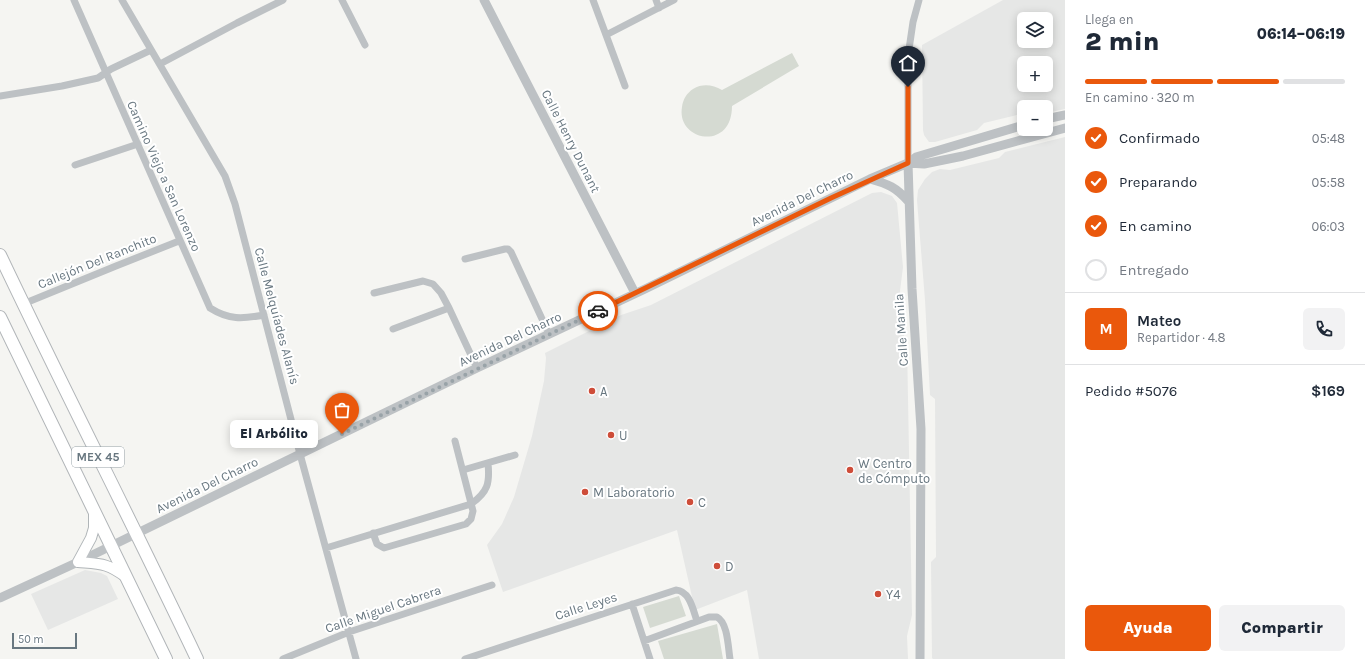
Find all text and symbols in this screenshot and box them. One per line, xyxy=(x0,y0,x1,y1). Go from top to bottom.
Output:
map controls xyxy=(1017,12,1053,136)
button: layers xyxy=(1017,12,1053,48)
text: Llega en xyxy=(1085,12,1134,27)
text: 06:14–06:19 xyxy=(1257,25,1345,43)
text: 2 min xyxy=(1085,26,1160,57)
pin xyxy=(891,46,925,87)
icon: home xyxy=(897,52,919,74)
button: + xyxy=(1017,56,1053,92)
street label: Calle Henry Dunant xyxy=(539,87,603,195)
text: En camino · 320 m xyxy=(1085,90,1195,105)
street label: Camino Viejo a San Lorenzo xyxy=(124,98,204,254)
button: − xyxy=(1017,100,1053,136)
icon: check xyxy=(1085,127,1107,149)
text: Confirmado xyxy=(1119,129,1200,147)
text: 05:48 xyxy=(1312,131,1345,146)
street label: Avenida Del Charro xyxy=(749,167,855,229)
icon: check xyxy=(1085,171,1107,193)
text: Preparando xyxy=(1119,173,1197,191)
text: 05:58 xyxy=(1312,175,1345,190)
icon: check xyxy=(1085,215,1107,237)
text: En camino xyxy=(1119,217,1192,235)
text: 06:03 xyxy=(1311,219,1345,234)
street label: Callejón Del Ranchito xyxy=(36,230,158,292)
street label: Calle Melquíades Alanís xyxy=(251,246,303,387)
text: Entregado xyxy=(1119,261,1189,279)
courier xyxy=(578,291,618,331)
street label: Calle Manila xyxy=(891,293,911,367)
icon: car xyxy=(587,300,609,322)
button: phone xyxy=(1303,308,1345,350)
street label: Avenida Del Charro xyxy=(456,309,564,369)
text: Mateo xyxy=(1137,312,1181,330)
text: M xyxy=(1099,320,1113,338)
text: Repartidor · 4.8 xyxy=(1137,330,1225,345)
text: Pedido #5076 xyxy=(1085,382,1177,400)
text: $169 xyxy=(1311,382,1345,400)
place label: A xyxy=(600,384,608,399)
marker: A xyxy=(587,386,597,396)
pin xyxy=(325,393,359,434)
icon: bag xyxy=(331,399,353,421)
callout: El Arbólito xyxy=(230,420,318,448)
text: El Arbólito xyxy=(240,426,308,441)
place label: U xyxy=(619,428,628,443)
marker: U xyxy=(606,430,616,440)
road number: MEX 45 xyxy=(72,447,124,467)
street label: Avenida Del Charro xyxy=(154,454,260,516)
place label: W Centro de Cómputo xyxy=(858,456,930,486)
marker: W Centro de Cómputo xyxy=(845,465,855,475)
place label: M Laboratorio xyxy=(593,485,675,500)
marker: M Laboratorio xyxy=(580,487,590,497)
place label: C xyxy=(698,495,706,510)
marker: C xyxy=(685,497,695,507)
place label: D xyxy=(725,559,734,574)
marker: D xyxy=(712,561,722,571)
street label: Calle Miguel Cabrera xyxy=(323,582,443,636)
place label: Y4 xyxy=(886,587,900,602)
street label: Calle Leyes xyxy=(553,589,619,623)
marker: Y4 xyxy=(873,589,883,599)
button: Ayuda xyxy=(1085,605,1211,651)
button: Compartir xyxy=(1219,605,1345,651)
scale bar xyxy=(12,631,77,650)
text: 50 m xyxy=(18,633,44,646)

